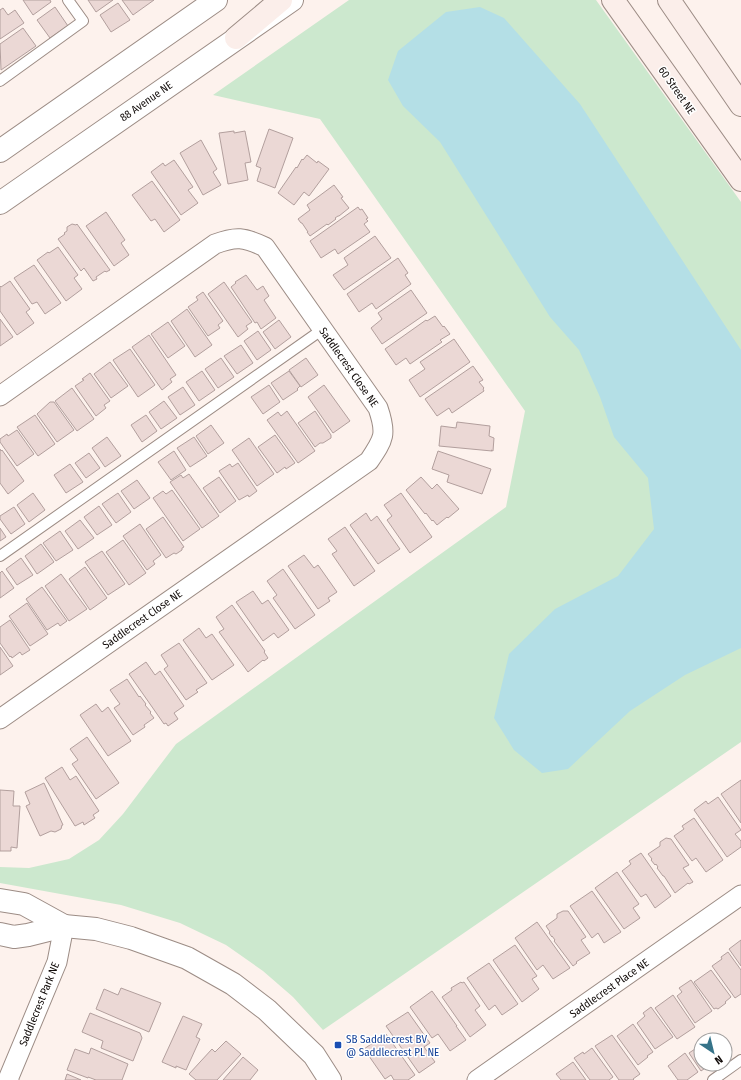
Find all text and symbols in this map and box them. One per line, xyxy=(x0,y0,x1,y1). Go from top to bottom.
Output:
street label: 60 Street NE xyxy=(655,64,698,117)
street label: 88 Avenue NE xyxy=(118,79,175,124)
street label: Saddlecrest Close NE xyxy=(316,325,381,410)
street label: Saddlecrest Close NE xyxy=(100,587,185,652)
street label: Saddlecrest Place NE xyxy=(567,956,651,1021)
street label: Saddlecrest Park NE xyxy=(17,960,62,1048)
north arrow xyxy=(693,1032,733,1072)
place label: SB Saddlecrest BV @ Saddlecrest PL NE xyxy=(346,1033,439,1059)
marker: SB Saddlecrest BV @ Saddlecrest PL NE xyxy=(333,1040,343,1050)
text: N xyxy=(712,1053,725,1067)

